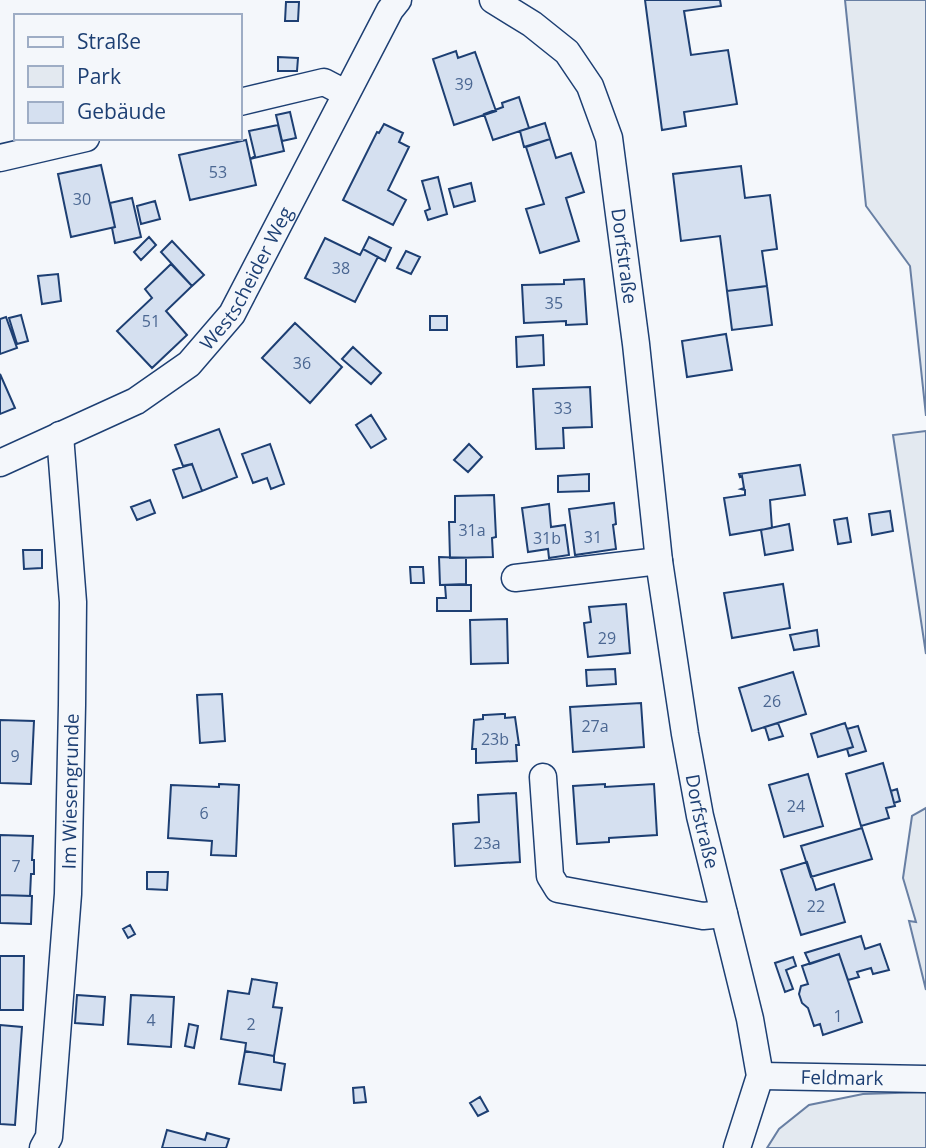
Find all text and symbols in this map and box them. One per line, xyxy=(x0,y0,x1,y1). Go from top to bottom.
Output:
legend xyxy=(14,14,242,140)
text: Straße xyxy=(77,27,141,55)
text: Park xyxy=(77,62,121,90)
house number: 39 xyxy=(455,73,473,95)
text: Gebäude xyxy=(77,97,166,125)
house number: 53 xyxy=(209,161,227,183)
house number: 30 xyxy=(73,188,91,210)
street label: Westscheider Weg xyxy=(194,202,299,355)
street label: Dorfstraße xyxy=(605,207,644,305)
house number: 38 xyxy=(332,257,350,279)
house number: 35 xyxy=(545,292,563,314)
house number: 51 xyxy=(142,310,160,332)
house number: 36 xyxy=(293,352,311,374)
house number: 33 xyxy=(554,397,572,419)
house number: 31a xyxy=(458,519,486,541)
house number: 31 xyxy=(584,526,602,548)
house number: 31b xyxy=(533,527,561,549)
house number: 29 xyxy=(598,627,616,649)
house number: 26 xyxy=(763,690,781,712)
street label: Im Wiesengrunde xyxy=(56,713,85,870)
house number: 27a xyxy=(581,715,609,737)
house number: 23b xyxy=(481,728,509,750)
house number: 9 xyxy=(10,745,20,767)
street label: Dorfstraße xyxy=(680,772,725,871)
house number: 24 xyxy=(787,795,805,817)
house number: 6 xyxy=(199,802,209,824)
house number: 23a xyxy=(473,832,501,854)
house number: 7 xyxy=(11,855,21,877)
house number: 22 xyxy=(807,895,825,917)
house number: 1 xyxy=(833,1005,843,1027)
house number: 4 xyxy=(146,1009,156,1031)
house number: 2 xyxy=(246,1013,256,1035)
street label: Feldmark xyxy=(800,1064,884,1091)

